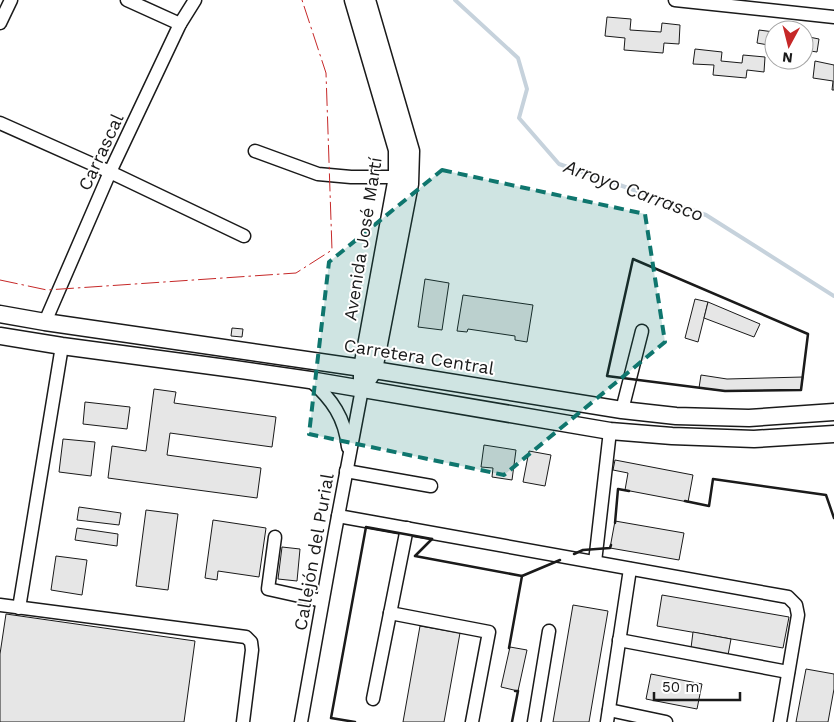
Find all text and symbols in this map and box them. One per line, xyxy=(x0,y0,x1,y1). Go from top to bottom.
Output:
north arrow xyxy=(764,20,814,70)
text: N xyxy=(781,49,794,66)
street label: Carrascal xyxy=(74,110,128,194)
water label: Arroyo Carrasco xyxy=(560,154,707,226)
street label: Avenida José Martí xyxy=(339,156,386,322)
street label: Carretera Central xyxy=(342,334,496,379)
street label: Callejón del Purial xyxy=(289,471,338,632)
scale bar xyxy=(654,670,740,702)
text: 50 m xyxy=(662,678,699,696)

